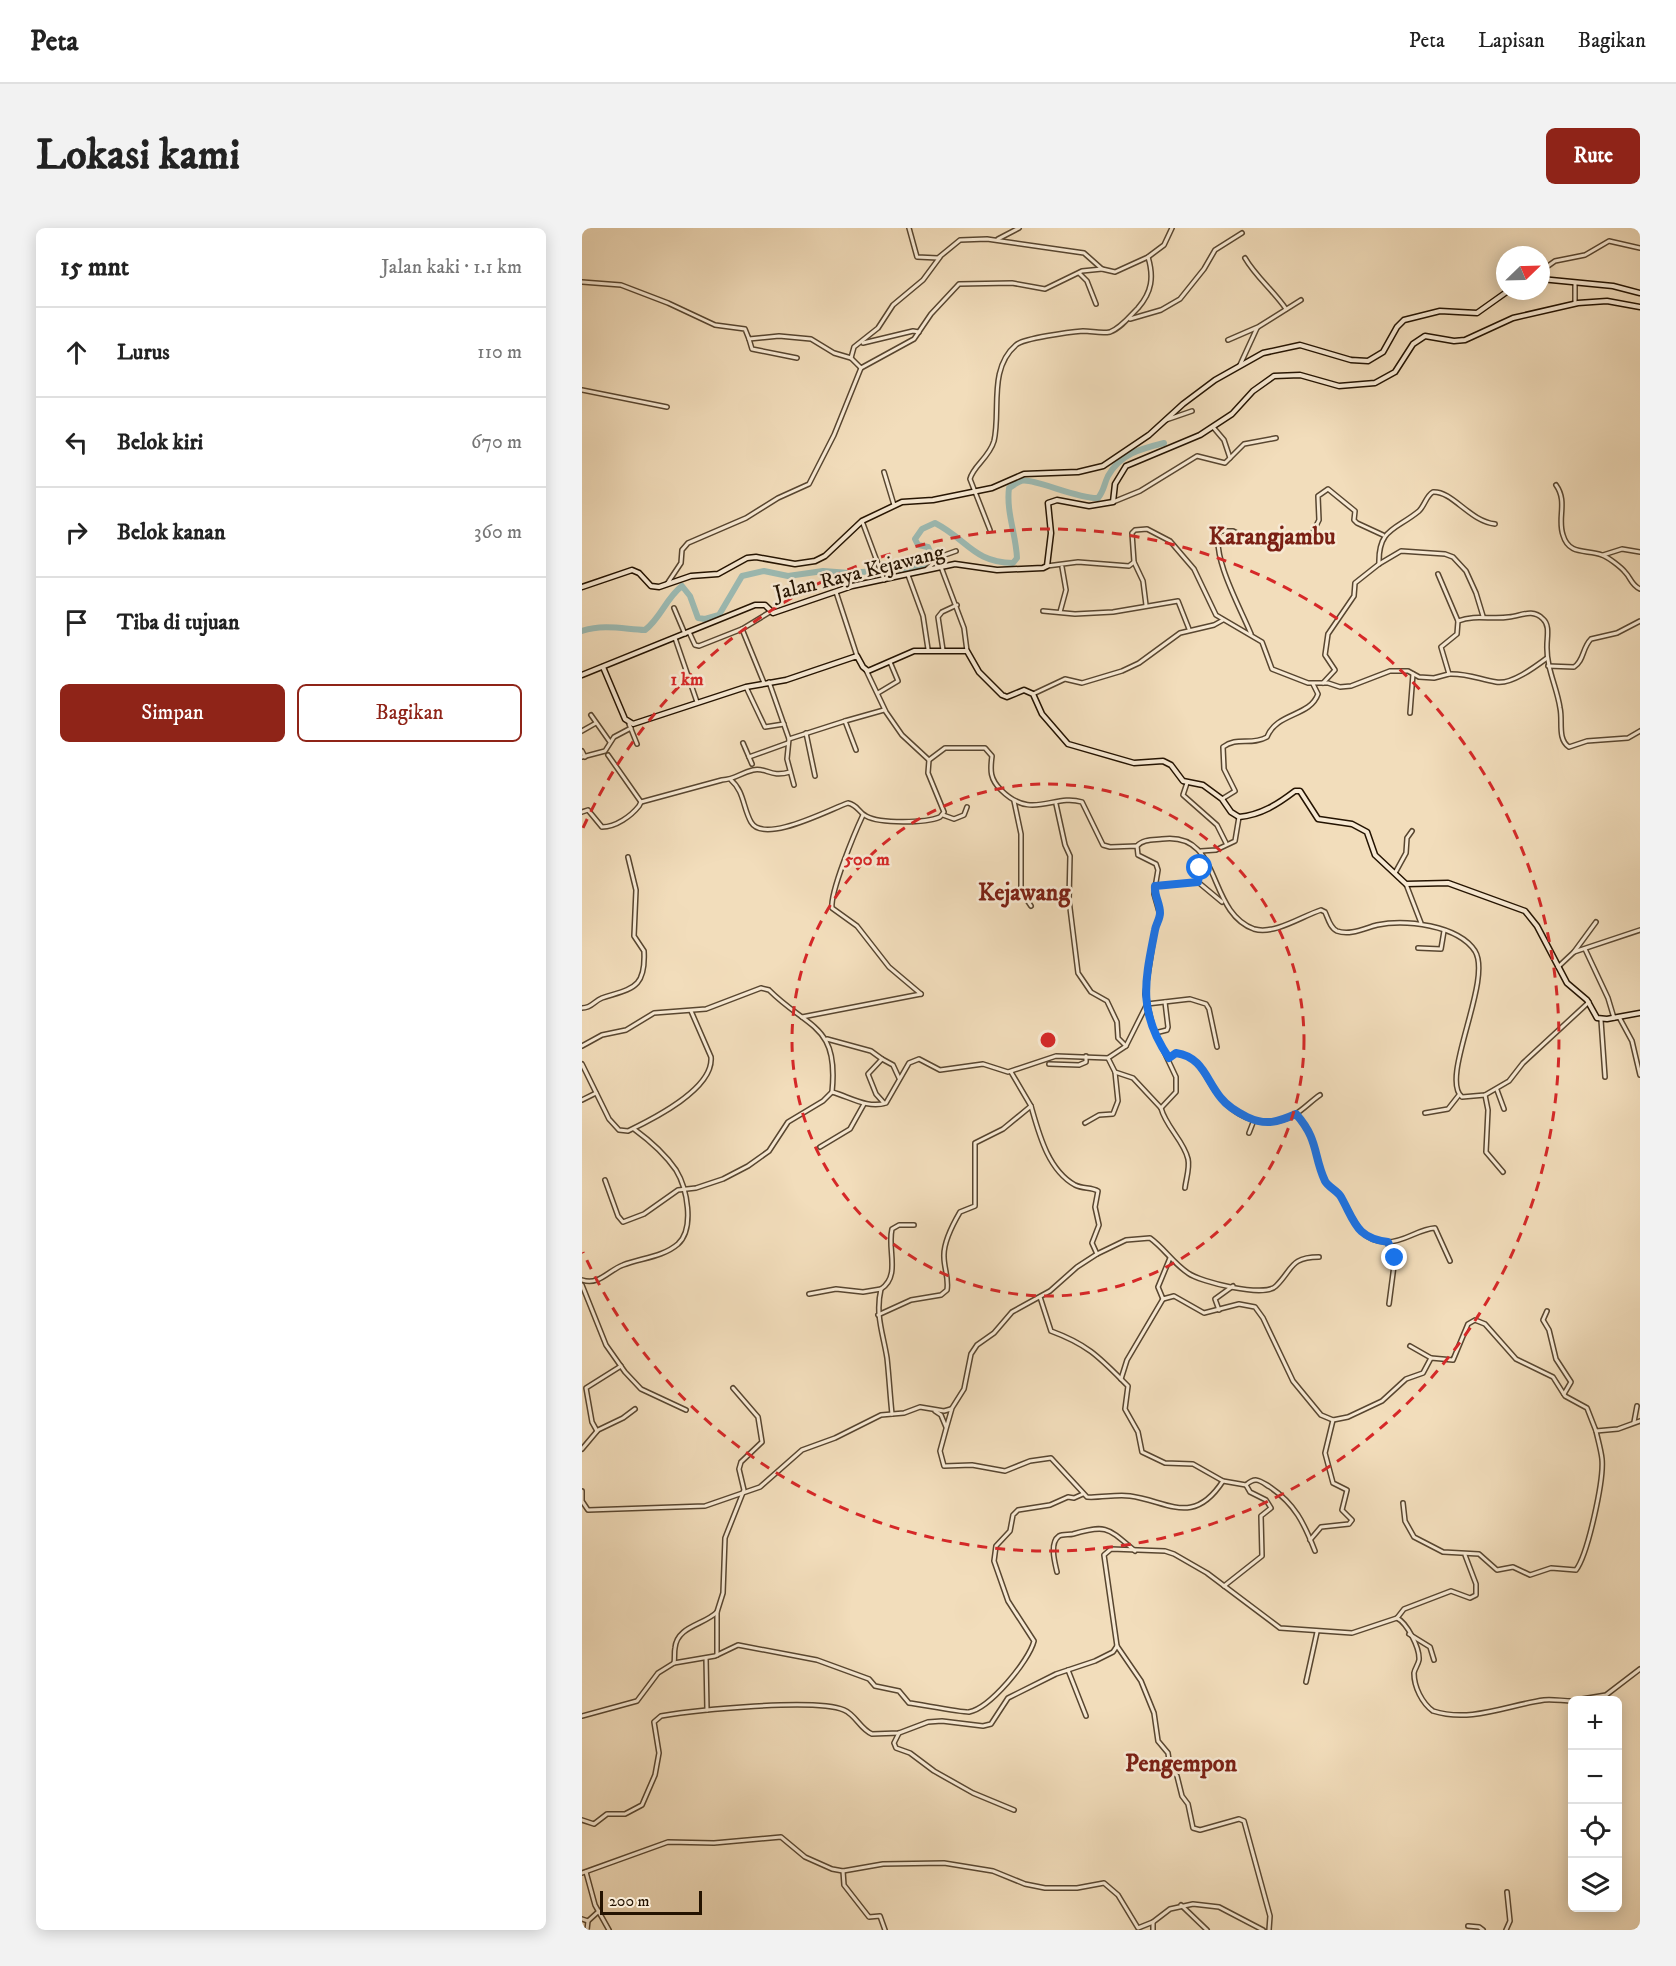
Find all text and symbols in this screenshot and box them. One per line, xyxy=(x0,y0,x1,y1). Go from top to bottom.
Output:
text: Peta xyxy=(30,24,78,59)
text: Peta xyxy=(1409,28,1445,54)
text: Lapisan xyxy=(1478,28,1545,54)
text: Bagikan xyxy=(1578,28,1646,54)
button: Rute xyxy=(1546,128,1640,184)
text: Lokasi kami xyxy=(36,130,240,182)
north arrow xyxy=(1496,246,1550,300)
text: 15 mnt xyxy=(60,251,129,284)
text: Jalan kaki · 1.1 km xyxy=(381,255,522,280)
icon: ahead xyxy=(60,336,93,369)
text: Lurus xyxy=(117,339,170,366)
text: 110 m xyxy=(477,340,522,365)
icon: left xyxy=(60,426,93,459)
text: Belok kiri xyxy=(117,429,203,456)
text: 670 m xyxy=(471,430,522,455)
icon: right xyxy=(60,516,93,549)
text: Belok kanan xyxy=(117,519,225,546)
text: 360 m xyxy=(474,520,522,545)
district label: Karangjambu xyxy=(1208,522,1336,552)
street label: Jalan Raya Kejawang xyxy=(769,539,947,607)
icon: arrive xyxy=(60,606,93,639)
text: Tiba di tujuan xyxy=(117,609,239,636)
text: 1 km xyxy=(671,669,704,691)
button: Simpan xyxy=(60,684,285,742)
button: Bagikan xyxy=(297,684,522,742)
text: 500 m xyxy=(843,849,890,871)
route start xyxy=(1186,854,1212,880)
district label: Kejawang xyxy=(978,878,1071,908)
centre of rings xyxy=(1038,1030,1058,1050)
route end xyxy=(1381,1244,1407,1270)
map controls xyxy=(1568,1696,1622,1912)
button: + xyxy=(1568,1696,1622,1750)
district label: Pengempon xyxy=(1125,1749,1237,1779)
button: − xyxy=(1568,1750,1622,1804)
button: locate xyxy=(1568,1804,1622,1858)
button: layers xyxy=(1568,1858,1622,1912)
scale bar xyxy=(600,1888,702,1916)
text: 200 m xyxy=(609,1891,650,1911)

